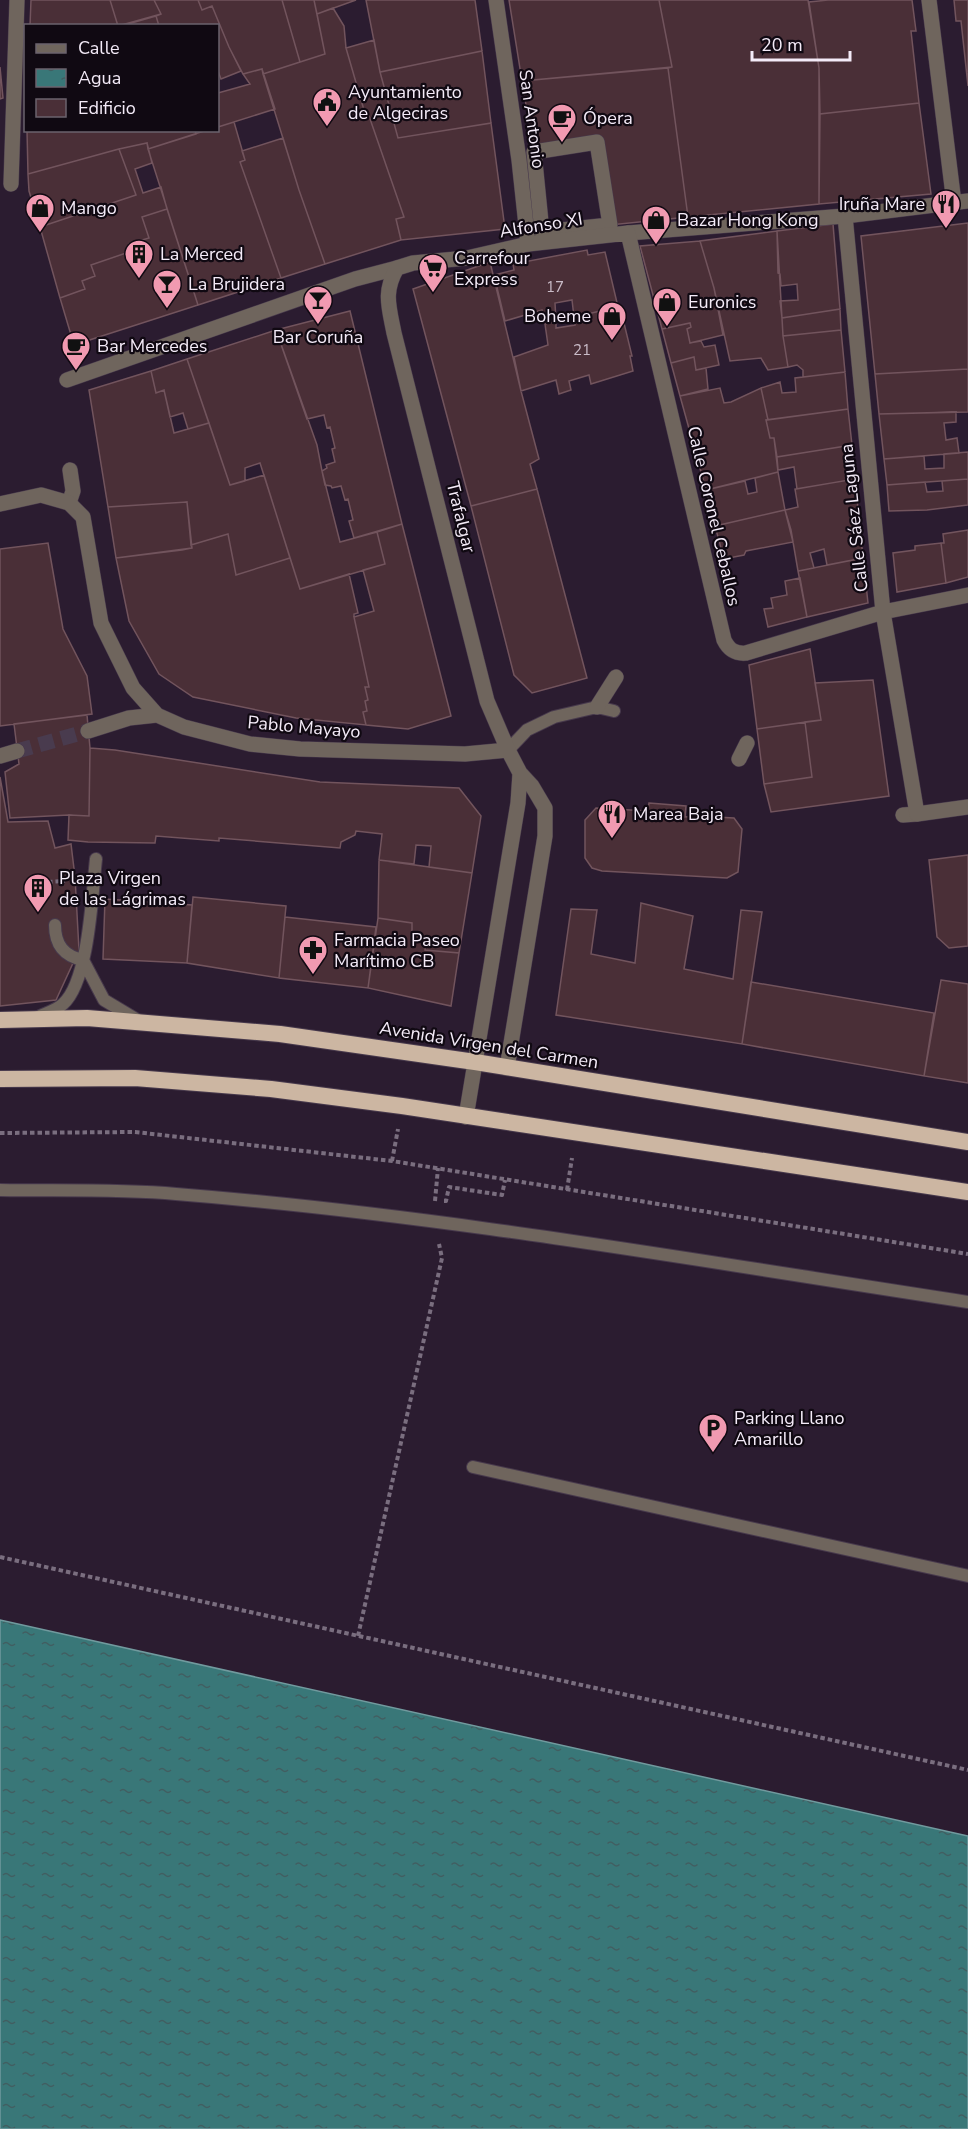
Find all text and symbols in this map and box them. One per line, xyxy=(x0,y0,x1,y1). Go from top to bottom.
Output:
legend xyxy=(24,24,219,132)
scale bar xyxy=(752,24,850,62)
text: 20 m xyxy=(761,33,803,57)
text: Calle xyxy=(78,36,120,60)
text: Agua xyxy=(78,66,121,90)
street label: San Antonio xyxy=(513,68,551,170)
place label: Ayuntamiento de Algeciras xyxy=(348,80,462,125)
public building icon: Ayuntamiento de Algeciras xyxy=(311,86,343,128)
text: Edificio xyxy=(78,96,136,120)
cafe icon: Ópera xyxy=(546,102,578,144)
place label: Ópera xyxy=(583,106,633,130)
restaurant icon: Iruña Mare xyxy=(930,188,962,230)
shop icon: Mango xyxy=(24,192,56,234)
place label: Iruña Mare xyxy=(839,192,925,216)
place label: Mango xyxy=(61,196,117,220)
shop icon: Bazar Hong Kong xyxy=(640,204,672,246)
street label: Alfonso XI xyxy=(498,207,584,243)
place label: Bazar Hong Kong xyxy=(677,208,819,232)
building icon: La Merced xyxy=(123,238,155,280)
place label: La Merced xyxy=(160,242,243,266)
place label: Carrefour Express xyxy=(454,246,531,291)
supermarket icon: Carrefour Express xyxy=(417,252,449,294)
bar icon: La Brujidera xyxy=(151,268,183,310)
place label: La Brujidera xyxy=(188,272,285,296)
house number: 17 xyxy=(546,277,564,297)
bar icon: Bar Coruña xyxy=(302,284,334,326)
shop icon: Euronics xyxy=(651,286,683,328)
place label: Euronics xyxy=(688,290,756,314)
shop icon: Boheme xyxy=(596,300,628,342)
place label: Boheme xyxy=(524,304,591,328)
place label: Bar Coruña xyxy=(273,325,363,349)
cafe icon: Bar Mercedes xyxy=(60,330,92,372)
place label: Bar Mercedes xyxy=(97,334,208,358)
house number: 21 xyxy=(573,340,591,360)
street label: Calle Coronel Ceballos xyxy=(682,424,746,608)
street label: Calle Sáez Laguna xyxy=(834,443,874,593)
street label: Trafalgar xyxy=(441,479,482,556)
street label: Pablo Mayayo xyxy=(246,710,362,744)
restaurant icon: Marea Baja xyxy=(596,798,628,840)
place label: Marea Baja xyxy=(633,802,724,826)
place label: Plaza Virgen de las Lágrimas xyxy=(59,866,186,911)
building icon: Plaza Virgen de las Lágrimas xyxy=(22,872,54,914)
place label: Farmacia Paseo Marítimo CB xyxy=(334,928,460,973)
pharmacy icon: Farmacia Paseo Marítimo CB xyxy=(297,934,329,976)
street label: Avenida Virgen del Carmen xyxy=(378,1016,600,1074)
place label: Parking Llano Amarillo xyxy=(734,1406,844,1451)
parking icon: Parking Llano Amarillo xyxy=(697,1412,729,1454)

